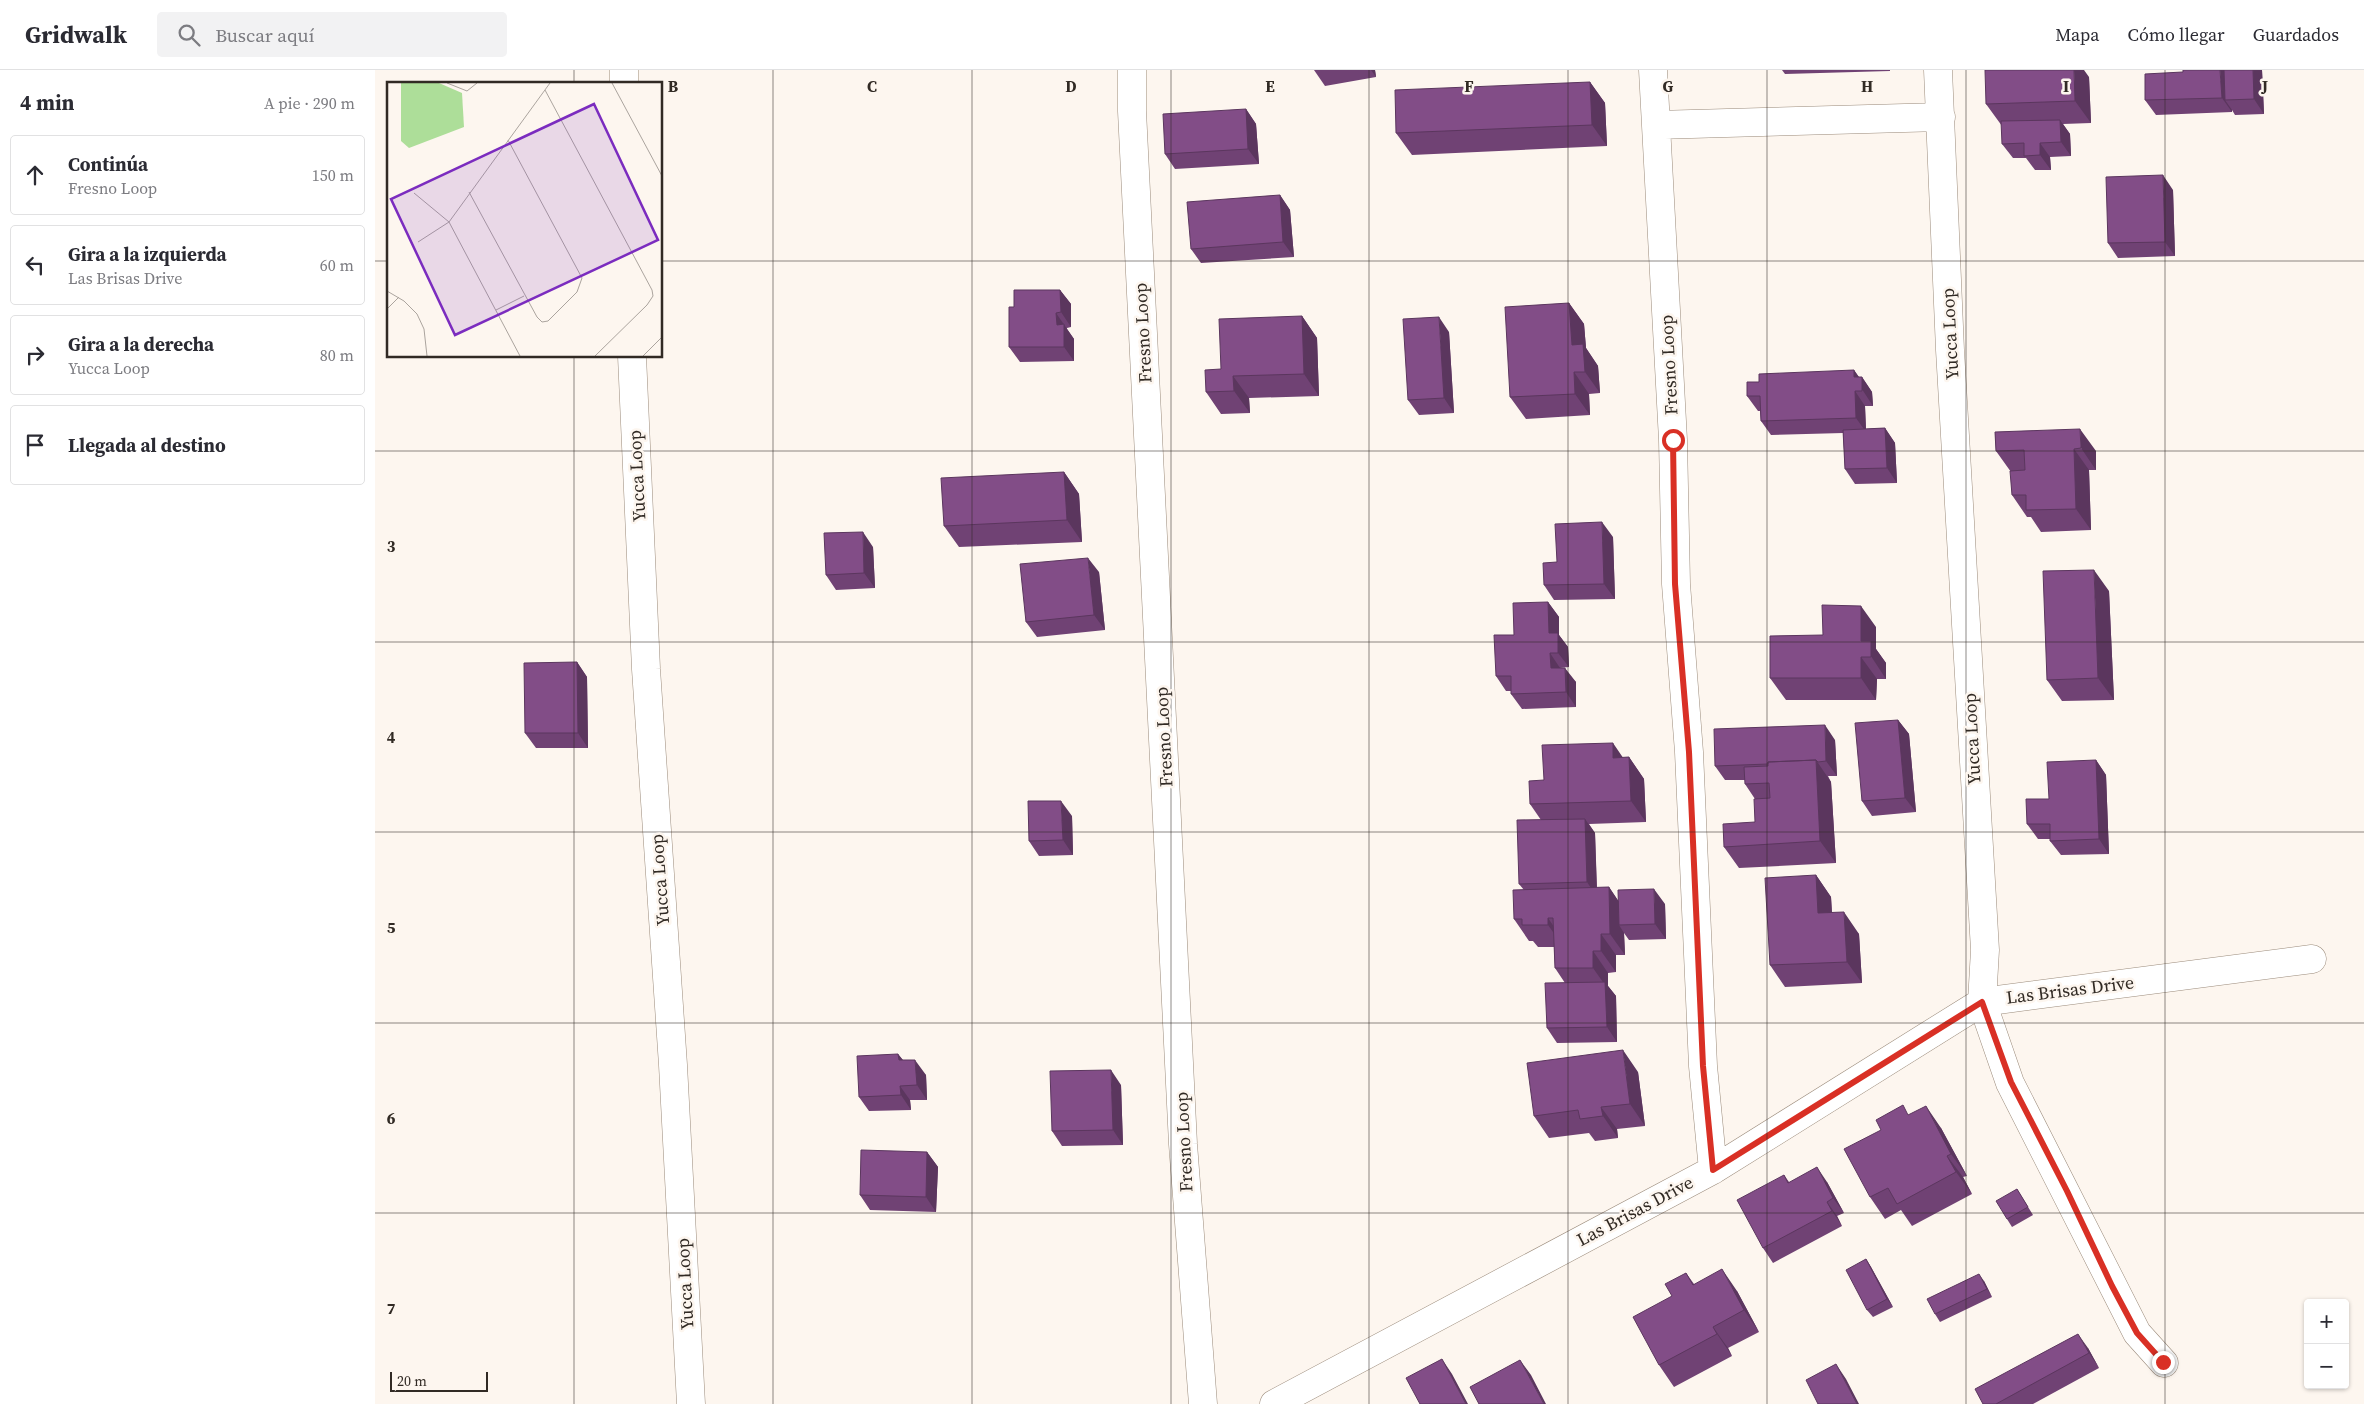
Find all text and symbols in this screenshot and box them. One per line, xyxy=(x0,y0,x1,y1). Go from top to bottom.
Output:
search box xyxy=(157,12,507,57)
text: Gridwalk xyxy=(25,18,127,51)
icon: search xyxy=(175,21,203,49)
text: Buscar aquí xyxy=(215,22,314,48)
text: Mapa xyxy=(2055,22,2100,47)
text: Cómo llegar xyxy=(2128,22,2225,47)
text: Guardados xyxy=(2253,22,2339,47)
text: B xyxy=(668,75,679,97)
text: C xyxy=(867,75,877,97)
text: D xyxy=(1065,75,1077,97)
text: E xyxy=(1265,75,1275,97)
text: F xyxy=(1464,75,1474,97)
text: G xyxy=(1663,75,1674,97)
text: H xyxy=(1861,75,1873,97)
text: I xyxy=(2063,75,2069,97)
text: J xyxy=(2261,75,2268,97)
inset map xyxy=(387,82,663,358)
text: 4 min xyxy=(20,88,75,117)
text: A pie · 290 m xyxy=(264,92,355,114)
text: Continúa xyxy=(68,151,148,177)
icon: ahead xyxy=(21,161,49,189)
text: 150 m xyxy=(312,164,354,186)
text: Fresno Loop xyxy=(68,177,157,199)
text: Gira a la izquierda xyxy=(68,241,227,267)
icon: left xyxy=(21,251,49,279)
text: 60 m xyxy=(320,254,354,276)
text: Las Brisas Drive xyxy=(68,267,182,289)
street label: Fresno Loop xyxy=(1127,282,1158,384)
street label: Yucca Loop xyxy=(1935,287,1964,381)
street label: Fresno Loop xyxy=(1653,314,1684,416)
text: Gira a la derecha xyxy=(68,331,214,357)
icon: right xyxy=(21,341,49,369)
text: 80 m xyxy=(320,344,354,366)
text: Yucca Loop xyxy=(68,357,150,379)
street label: Yucca Loop xyxy=(622,429,651,523)
route start xyxy=(1662,429,1685,452)
icon: arrive xyxy=(21,431,49,459)
text: Llegada al destino xyxy=(68,432,226,458)
text: 3 xyxy=(387,535,396,557)
street label: Fresno Loop xyxy=(1148,686,1179,788)
street label: Yucca Loop xyxy=(1957,692,1986,786)
text: 4 xyxy=(387,726,396,748)
street label: Yucca Loop xyxy=(644,833,675,927)
text: 5 xyxy=(387,916,396,938)
street label: Las Brisas Drive xyxy=(2005,969,2135,1010)
street label: Fresno Loop xyxy=(1168,1091,1199,1193)
text: 6 xyxy=(387,1107,396,1129)
street label: Las Brisas Drive xyxy=(1572,1169,1697,1252)
street label: Yucca Loop xyxy=(670,1237,699,1331)
text: 7 xyxy=(387,1297,396,1319)
map controls xyxy=(2304,1299,2349,1389)
button: + xyxy=(2304,1299,2349,1344)
button: − xyxy=(2304,1344,2349,1389)
route end xyxy=(2152,1351,2175,1374)
scale bar xyxy=(390,1369,487,1392)
text: 20 m xyxy=(397,1371,427,1391)

